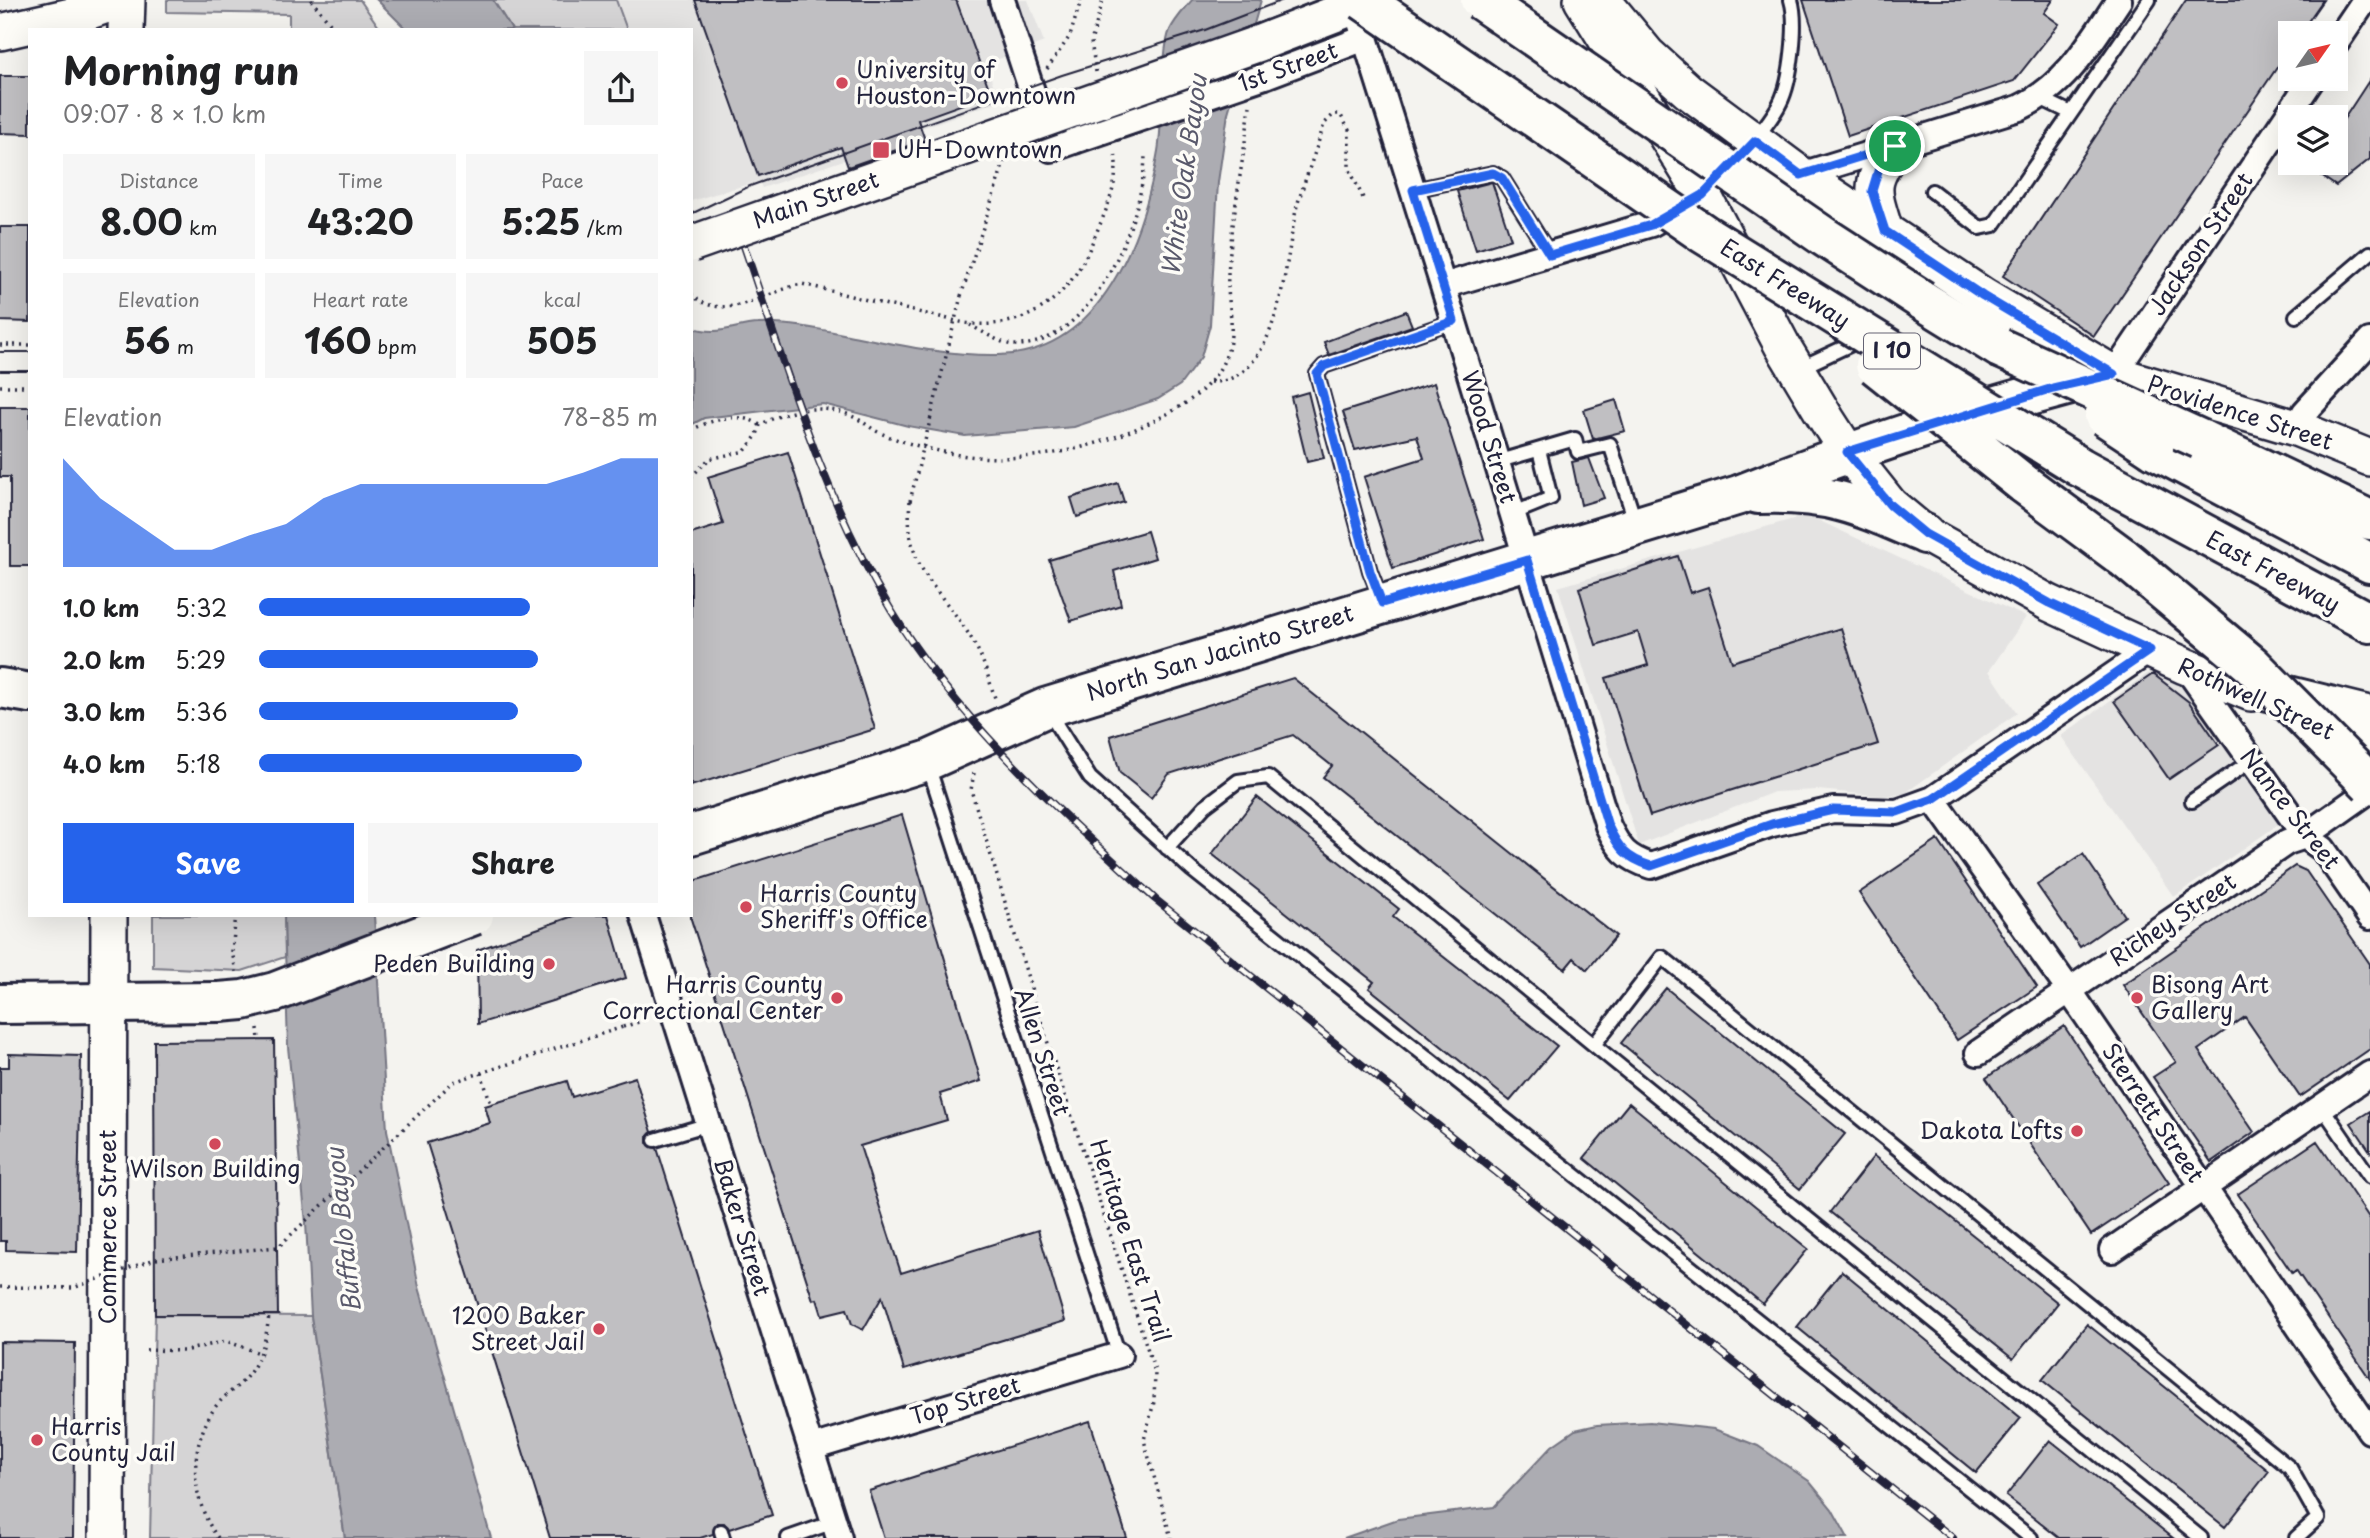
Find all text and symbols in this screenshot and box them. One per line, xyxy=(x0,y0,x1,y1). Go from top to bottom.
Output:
north arrow xyxy=(2278,21,2348,91)
map controls xyxy=(2278,21,2348,175)
street label: 1st Street xyxy=(1233,31,1342,100)
text: Morning run xyxy=(63,41,299,98)
button: share xyxy=(584,51,658,125)
place label: University of Houston-Downtown xyxy=(856,51,1076,112)
water label: White Oak Bayou xyxy=(1151,70,1215,277)
marker: University of Houston-Downtown xyxy=(834,75,850,91)
text: 09:07 · 8 × 1.0 km xyxy=(63,96,266,131)
button: layers xyxy=(2278,105,2348,175)
pin xyxy=(1865,116,1925,176)
icon: arrive xyxy=(1876,127,1914,165)
place label: UH-Downtown xyxy=(897,131,1063,166)
marker: UH-Downtown xyxy=(871,140,891,160)
street label: Main Street xyxy=(748,161,883,236)
street label: Jackson Street xyxy=(2139,165,2261,322)
text: Distance xyxy=(119,166,199,194)
text: Time xyxy=(338,166,383,194)
text: Pace xyxy=(541,166,584,194)
text: 8.00 xyxy=(100,194,183,247)
text: 43:20 xyxy=(307,194,414,247)
text: 5:25 xyxy=(501,194,581,247)
text: km xyxy=(183,213,218,241)
text: /km xyxy=(581,213,623,241)
street label: East Freeway xyxy=(1714,229,1857,337)
text: Elevation xyxy=(118,285,200,313)
text: Heart rate xyxy=(313,285,408,313)
text: kcal xyxy=(543,285,581,313)
text: 56 xyxy=(124,313,171,366)
text: 160 xyxy=(304,313,371,366)
text: 505 xyxy=(527,313,598,366)
text: m xyxy=(171,332,194,360)
text: bpm xyxy=(371,332,417,360)
road number: I 10 xyxy=(1864,334,1920,368)
street label: Providence Street xyxy=(2143,365,2338,458)
street label: Wood Street xyxy=(1454,366,1527,507)
text: Elevation xyxy=(63,399,162,434)
text: 78–85 m xyxy=(562,399,658,434)
street label: East Freeway xyxy=(2201,521,2347,621)
text: 1.0 km xyxy=(63,590,140,625)
text: 5:32 xyxy=(175,590,227,625)
street label: North San Jacinto Street xyxy=(1082,594,1357,709)
text: 2.0 km xyxy=(63,642,145,677)
text: 5:29 xyxy=(175,642,226,677)
street label: Rothwell Street xyxy=(2173,647,2340,748)
text: 3.0 km xyxy=(63,694,145,729)
text: 5:36 xyxy=(175,694,228,729)
street label: Nance Street xyxy=(2233,740,2350,876)
text: 4.0 km xyxy=(63,746,146,781)
text: 5:18 xyxy=(175,746,221,781)
button: Save xyxy=(63,823,354,903)
button: Share xyxy=(368,823,658,903)
street label: Richey Street xyxy=(2102,863,2243,974)
place label: Harris County Sheriff's Office xyxy=(760,875,928,936)
marker: Harris County Sheriff's Office xyxy=(738,899,754,915)
place label: Peden Building xyxy=(373,945,535,980)
marker: Peden Building xyxy=(541,956,557,972)
place label: Harris County Correctional Center xyxy=(602,966,823,1027)
place label: Bisong Art Gallery xyxy=(2151,966,2269,1027)
street label: Allen Street xyxy=(1006,983,1081,1120)
marker: Harris County Correctional Center xyxy=(829,990,845,1006)
marker: Bisong Art Gallery xyxy=(2129,990,2145,1006)
street label: Sterrett Street xyxy=(2095,1035,2214,1189)
place label: Dakota Lofts xyxy=(1920,1112,2063,1147)
marker: Dakota Lofts xyxy=(2069,1123,2085,1139)
street label: Commerce Street xyxy=(89,1130,124,1324)
street label: Heritage East Trail xyxy=(1082,1135,1181,1347)
marker: Wilson Building xyxy=(207,1136,223,1152)
water label: Buffalo Bayou xyxy=(315,1144,369,1314)
place label: Wilson Building xyxy=(129,1150,301,1185)
street label: Baker Street xyxy=(706,1153,781,1300)
place label: 1200 Baker Street Jail xyxy=(452,1297,585,1358)
marker: 1200 Baker Street Jail xyxy=(591,1321,607,1337)
street label: Top Street xyxy=(905,1366,1024,1433)
place label: Harris County Jail xyxy=(51,1408,176,1469)
marker: Harris County Jail xyxy=(29,1432,45,1448)

